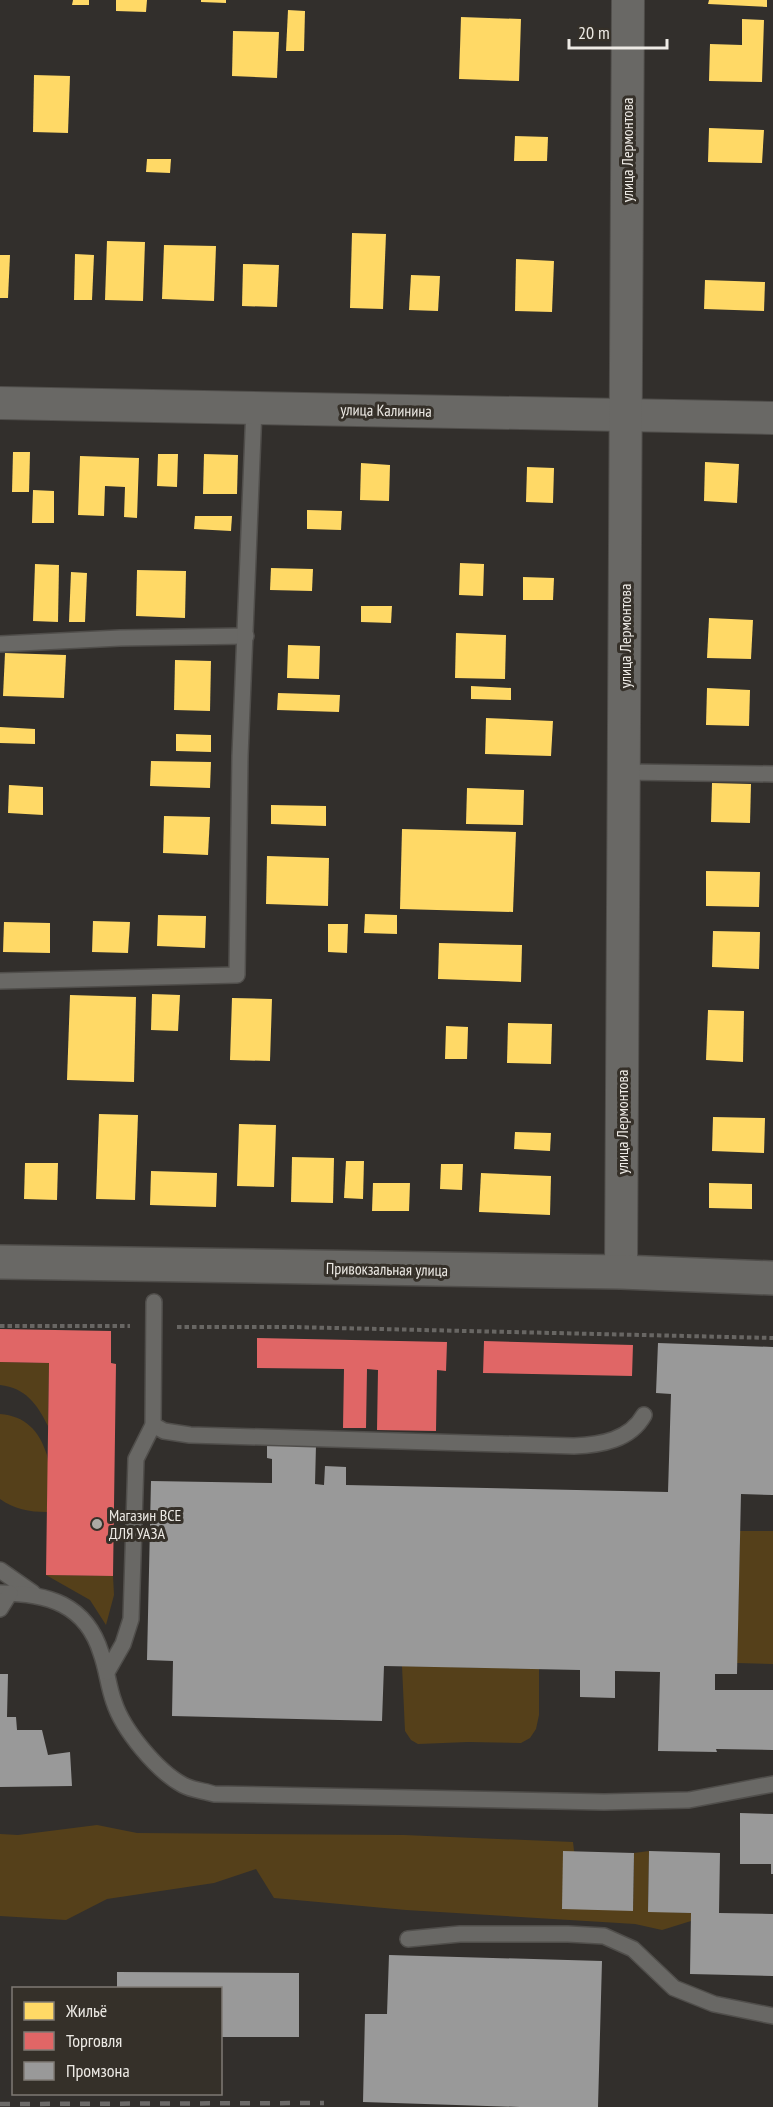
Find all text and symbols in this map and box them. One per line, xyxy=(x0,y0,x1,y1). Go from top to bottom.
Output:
scale bar xyxy=(569,12,666,50)
text: 20 m xyxy=(578,21,610,44)
street label: улица Лермонтова xyxy=(617,98,637,202)
street label: улица Калинина xyxy=(340,399,432,421)
street label: улица Лермонтова xyxy=(615,584,635,688)
street label: улица Лермонтова xyxy=(612,1070,632,1174)
street label: Привокзальная улица xyxy=(326,1258,448,1280)
place label: Магазин ВСЕ ДЛЯ УАЗА xyxy=(109,1505,182,1543)
marker: Магазин ВСЕ ДЛЯ УАЗА xyxy=(90,1517,104,1531)
legend xyxy=(12,1987,222,2095)
text: Жильё xyxy=(65,1999,107,2022)
text: Торговля xyxy=(66,2029,122,2052)
text: Промзона xyxy=(66,2059,130,2082)

